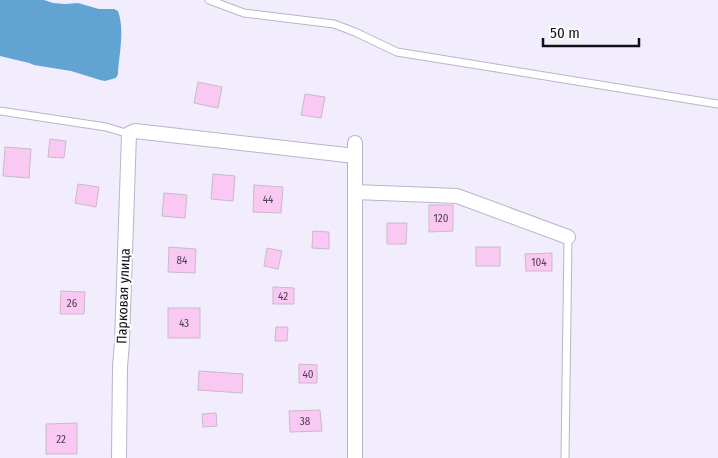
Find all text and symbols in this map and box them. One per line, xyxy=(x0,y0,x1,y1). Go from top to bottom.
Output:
scale bar xyxy=(543,15,639,47)
text: 50 m xyxy=(550,24,580,42)
house number: 44 xyxy=(263,193,274,206)
house number: 120 xyxy=(434,212,449,225)
street label: Парковая улица xyxy=(113,248,134,344)
house number: 84 xyxy=(177,254,188,267)
house number: 104 xyxy=(531,256,547,269)
house number: 42 xyxy=(278,290,288,303)
house number: 26 xyxy=(67,297,78,310)
house number: 43 xyxy=(179,317,189,330)
house number: 40 xyxy=(302,368,314,381)
house number: 38 xyxy=(300,415,311,428)
house number: 22 xyxy=(56,433,66,446)

